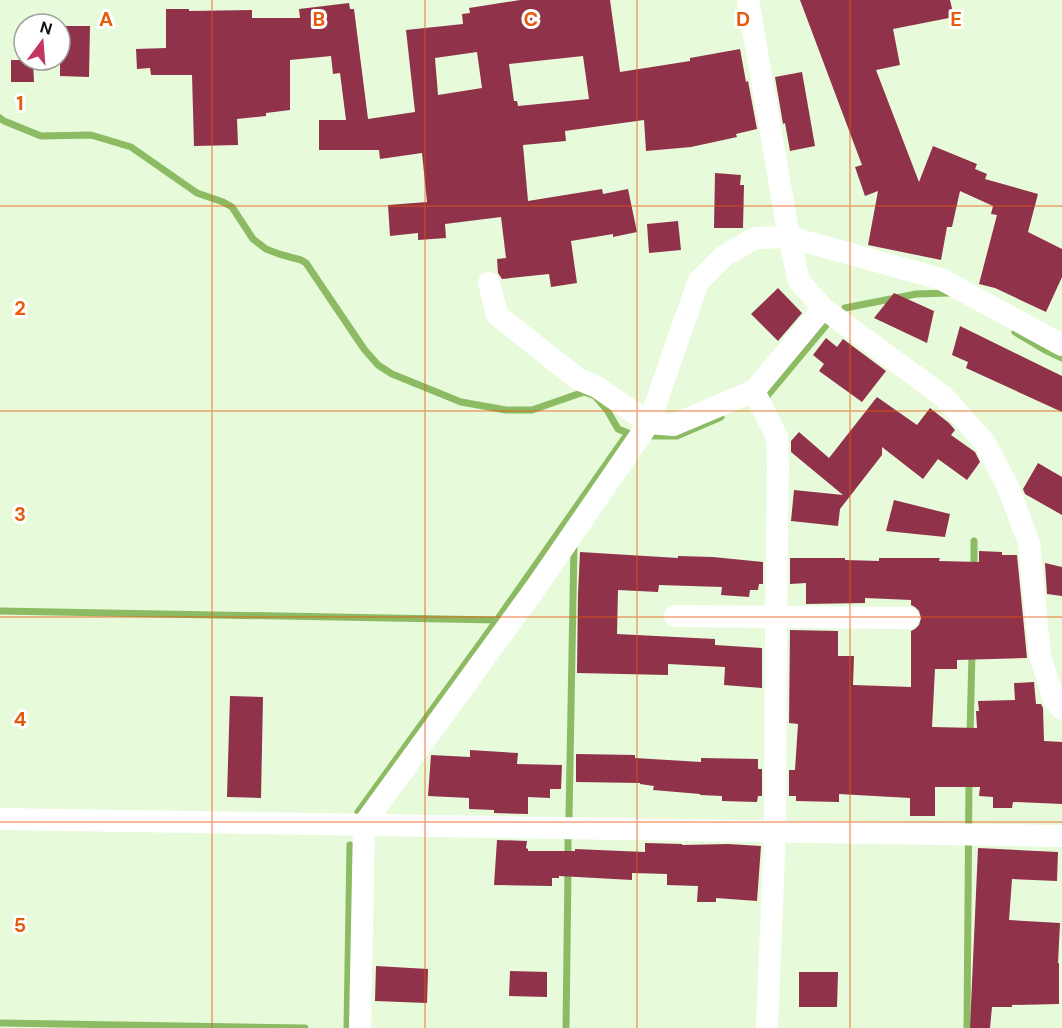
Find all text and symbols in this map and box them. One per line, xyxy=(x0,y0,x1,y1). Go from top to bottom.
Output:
text: A xyxy=(99,6,113,32)
text: B xyxy=(313,6,325,32)
text: C xyxy=(524,6,538,32)
text: D xyxy=(736,6,750,32)
text: E xyxy=(950,6,962,32)
north arrow xyxy=(12,12,72,72)
text: N xyxy=(37,16,55,40)
text: 1 xyxy=(16,90,24,116)
text: 2 xyxy=(14,295,26,321)
text: 3 xyxy=(14,501,26,527)
text: 4 xyxy=(14,706,27,732)
text: 5 xyxy=(14,912,26,938)

